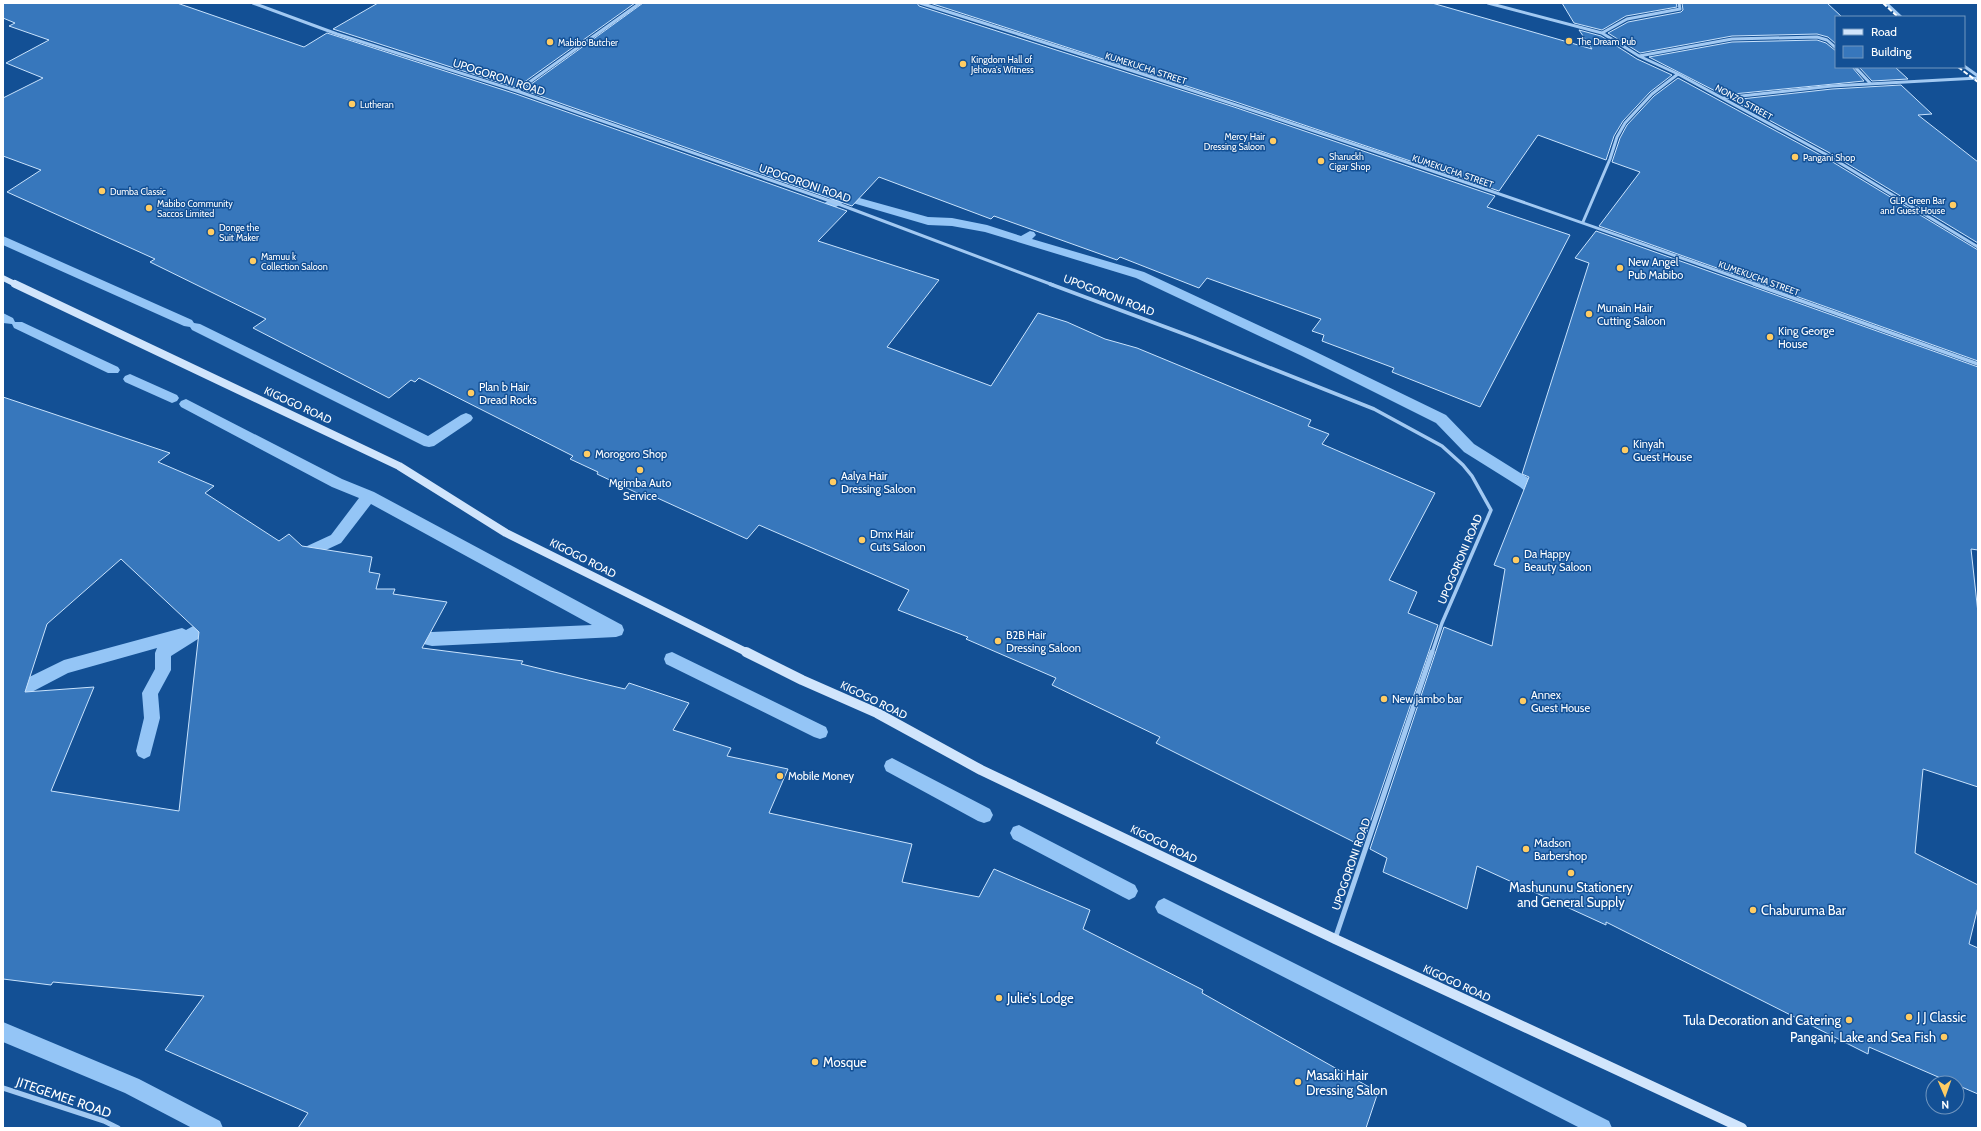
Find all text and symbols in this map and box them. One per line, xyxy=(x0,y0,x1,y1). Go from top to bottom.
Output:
legend xyxy=(1835,16,1965,68)
text: Road xyxy=(1871,24,1897,39)
marker: The Dream Pub xyxy=(1564,36,1574,46)
place label: The Dream Pub xyxy=(1577,36,1636,47)
marker: Mabibo Butcher xyxy=(545,37,555,47)
place label: Mabibo Butcher xyxy=(558,37,618,48)
text: Building xyxy=(1871,44,1913,59)
street label: KUMEKUCHA STREET xyxy=(1104,50,1188,86)
place label: Kingdom Hall of Jehova's Witness xyxy=(970,54,1034,75)
street label: UPOGORONI ROAD xyxy=(451,55,547,99)
marker: Kingdom Hall of Jehova's Witness xyxy=(958,59,968,69)
street label: NONZO STREET xyxy=(1714,82,1775,122)
marker: Lutheran xyxy=(347,99,357,109)
place label: Lutheran xyxy=(360,99,394,110)
place label: Mercy Hair Dressing Saloon xyxy=(1204,131,1265,152)
marker: Mercy Hair Dressing Saloon xyxy=(1268,136,1278,146)
place label: Sharuckh Cigar Shop xyxy=(1329,151,1370,172)
street label: KUMEKUCHA STREET xyxy=(1411,152,1495,190)
marker: Pangani Shop xyxy=(1790,152,1800,162)
place label: Pangani Shop xyxy=(1803,152,1855,163)
marker: Sharuckh Cigar Shop xyxy=(1316,156,1326,166)
street label: UPOGORONI ROAD xyxy=(757,161,853,205)
marker: Dumba Classic xyxy=(97,186,107,196)
place label: Dumba Classic xyxy=(110,186,166,197)
place label: GLP Green Bar and Guest House xyxy=(1880,195,1945,216)
place label: Mabibo Community Saccos Limited xyxy=(157,198,233,219)
marker: GLP Green Bar and Guest House xyxy=(1948,200,1958,210)
marker: Mabibo Community Saccos Limited xyxy=(144,203,154,213)
place label: Donge the Suit Maker xyxy=(219,222,259,243)
marker: Donge the Suit Maker xyxy=(206,227,216,237)
place label: Mamuu k Collection Saloon xyxy=(261,251,328,272)
place label: New Angel Pub Mabibo xyxy=(1628,255,1683,282)
marker: Mamuu k Collection Saloon xyxy=(248,256,258,266)
street label: KUMEKUCHA STREET xyxy=(1717,258,1801,298)
marker: New Angel Pub Mabibo xyxy=(1615,263,1625,273)
street label: UPOGORONI ROAD xyxy=(1061,271,1157,319)
place label: Munain Hair Cutting Saloon xyxy=(1597,301,1666,328)
marker: Munain Hair Cutting Saloon xyxy=(1584,309,1594,319)
place label: King George House xyxy=(1778,324,1835,351)
marker: King George House xyxy=(1765,332,1775,342)
place label: Plan b Hair Dread Rocks xyxy=(479,380,537,407)
street label: KIGOGO ROAD xyxy=(262,383,334,427)
marker: Plan b Hair Dread Rocks xyxy=(466,388,476,398)
place label: Kinyah Guest House xyxy=(1633,437,1692,464)
marker: Kinyah Guest House xyxy=(1620,445,1630,455)
place label: Morogoro Shop xyxy=(595,447,667,461)
marker: Morogoro Shop xyxy=(582,449,592,459)
marker: Mgimba Auto Service xyxy=(635,465,645,475)
place label: Aalya Hair Dressing Saloon xyxy=(841,469,916,496)
place label: Mgimba Auto Service xyxy=(609,476,671,503)
marker: Aalya Hair Dressing Saloon xyxy=(828,477,838,487)
street label: UPOGORONI ROAD xyxy=(1435,512,1485,606)
place label: Dmx Hair Cuts Saloon xyxy=(870,527,926,554)
street label: KIGOGO ROAD xyxy=(547,535,619,581)
marker: Dmx Hair Cuts Saloon xyxy=(857,535,867,545)
place label: Da Happy Beauty Saloon xyxy=(1524,547,1591,574)
marker: Da Happy Beauty Saloon xyxy=(1511,555,1521,565)
place label: B2B Hair Dressing Saloon xyxy=(1006,628,1081,655)
marker: B2B Hair Dressing Saloon xyxy=(993,636,1003,646)
street label: KIGOGO ROAD xyxy=(838,678,910,722)
place label: Annex Guest House xyxy=(1531,688,1590,715)
place label: New jambo bar xyxy=(1392,692,1463,706)
marker: New jambo bar xyxy=(1379,694,1389,704)
marker: Annex Guest House xyxy=(1518,696,1528,706)
place label: Mobile Money xyxy=(788,769,855,783)
marker: Mobile Money xyxy=(775,771,785,781)
street label: UPOGORONI ROAD xyxy=(1329,816,1373,912)
street label: KIGOGO ROAD xyxy=(1128,822,1200,866)
place label: Madson Barbershop xyxy=(1534,836,1587,863)
marker: Madson Barbershop xyxy=(1521,844,1531,854)
marker: Mashununu Stationery and General Supply xyxy=(1566,868,1576,878)
place label: Mashununu Stationery and General Supply xyxy=(1509,879,1633,910)
place label: Chaburuma Bar xyxy=(1761,902,1847,918)
marker: Chaburuma Bar xyxy=(1748,905,1758,915)
street label: KIGOGO ROAD xyxy=(1421,961,1493,1005)
place label: Julie's Lodge xyxy=(1006,990,1074,1006)
marker: Julie's Lodge xyxy=(994,993,1004,1003)
place label: J J Classic xyxy=(1916,1009,1966,1025)
place label: Tula Decoration and Catering xyxy=(1683,1012,1842,1028)
marker: J J Classic xyxy=(1904,1012,1914,1022)
marker: Tula Decoration and Catering xyxy=(1844,1015,1854,1025)
place label: Pangani, Lake and Sea Fish xyxy=(1790,1029,1936,1045)
marker: Pangani, Lake and Sea Fish xyxy=(1939,1032,1949,1042)
place label: Mosque xyxy=(823,1054,867,1070)
marker: Mosque xyxy=(810,1057,820,1067)
place label: Masaki Hair Dressing Salon xyxy=(1306,1067,1387,1098)
street label: JITEGEMEE ROAD xyxy=(13,1073,114,1121)
north arrow xyxy=(1925,1075,1965,1115)
marker: Masaki Hair Dressing Salon xyxy=(1293,1077,1303,1087)
text: N xyxy=(1941,1098,1949,1112)

